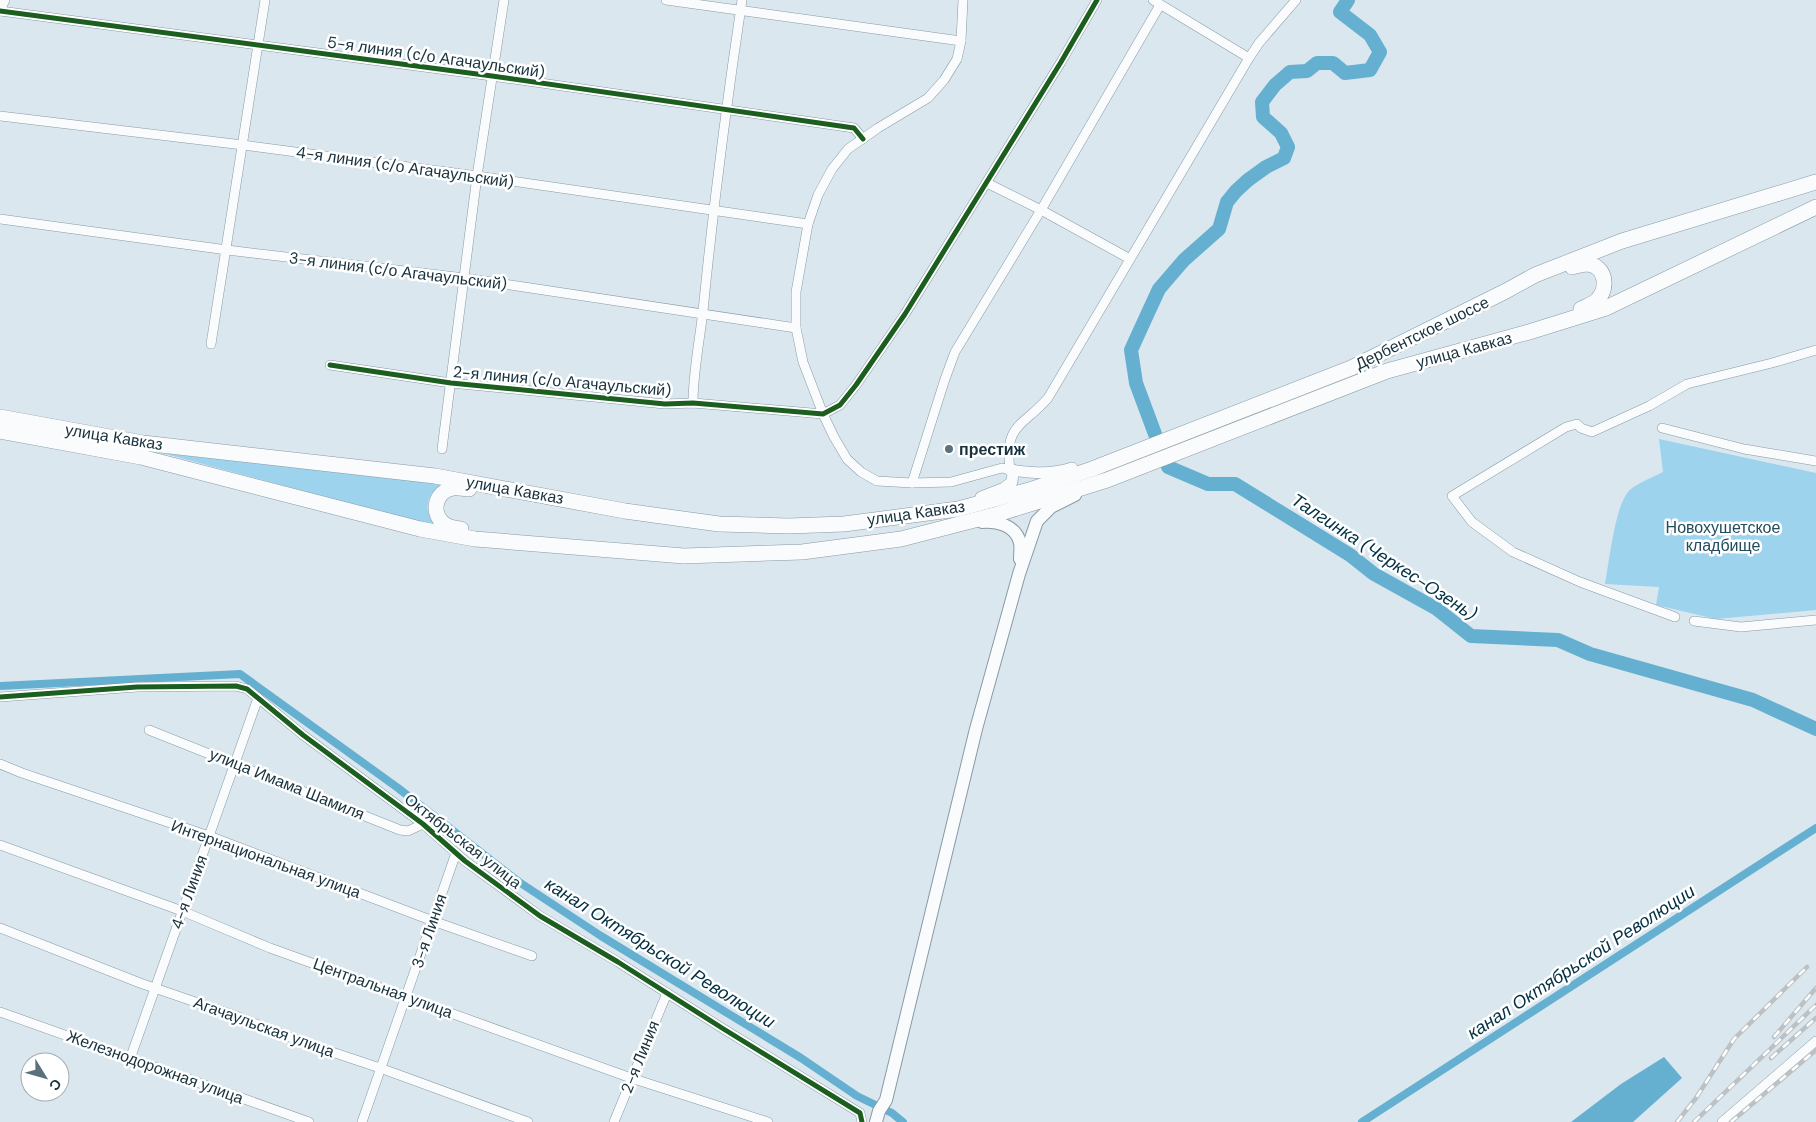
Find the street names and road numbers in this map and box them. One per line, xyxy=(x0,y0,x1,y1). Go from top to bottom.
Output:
street label: 5-я линия (с/о Агачаульский) xyxy=(326,31,546,83)
street label: 4-я линия (с/о Агачаульский) xyxy=(295,141,515,193)
street label: 3-я линия (с/о Агачаульский) xyxy=(288,247,508,295)
street label: Дербентское шоссе xyxy=(1352,291,1492,375)
street label: улица Кавказ xyxy=(1414,327,1514,373)
street label: 2-я линия (с/о Агачаульский) xyxy=(452,361,672,401)
street label: улица Кавказ xyxy=(64,419,164,455)
street label: улица Кавказ xyxy=(465,471,565,509)
street label: улица Кавказ xyxy=(866,496,966,530)
street label: улица Имама Шамиля xyxy=(206,743,368,825)
street label: Октябрьская улица xyxy=(400,789,526,893)
street label: Интернациональная улица xyxy=(168,815,364,903)
street label: 4-я Линия xyxy=(166,852,212,932)
street label: 3-я Линия xyxy=(407,891,451,971)
street label: Центральная улица xyxy=(310,953,456,1023)
street label: Агачаульская улица xyxy=(191,992,337,1062)
street label: 2-я Линия xyxy=(616,1018,664,1096)
street label: Железнодорожная улица xyxy=(64,1025,246,1109)

